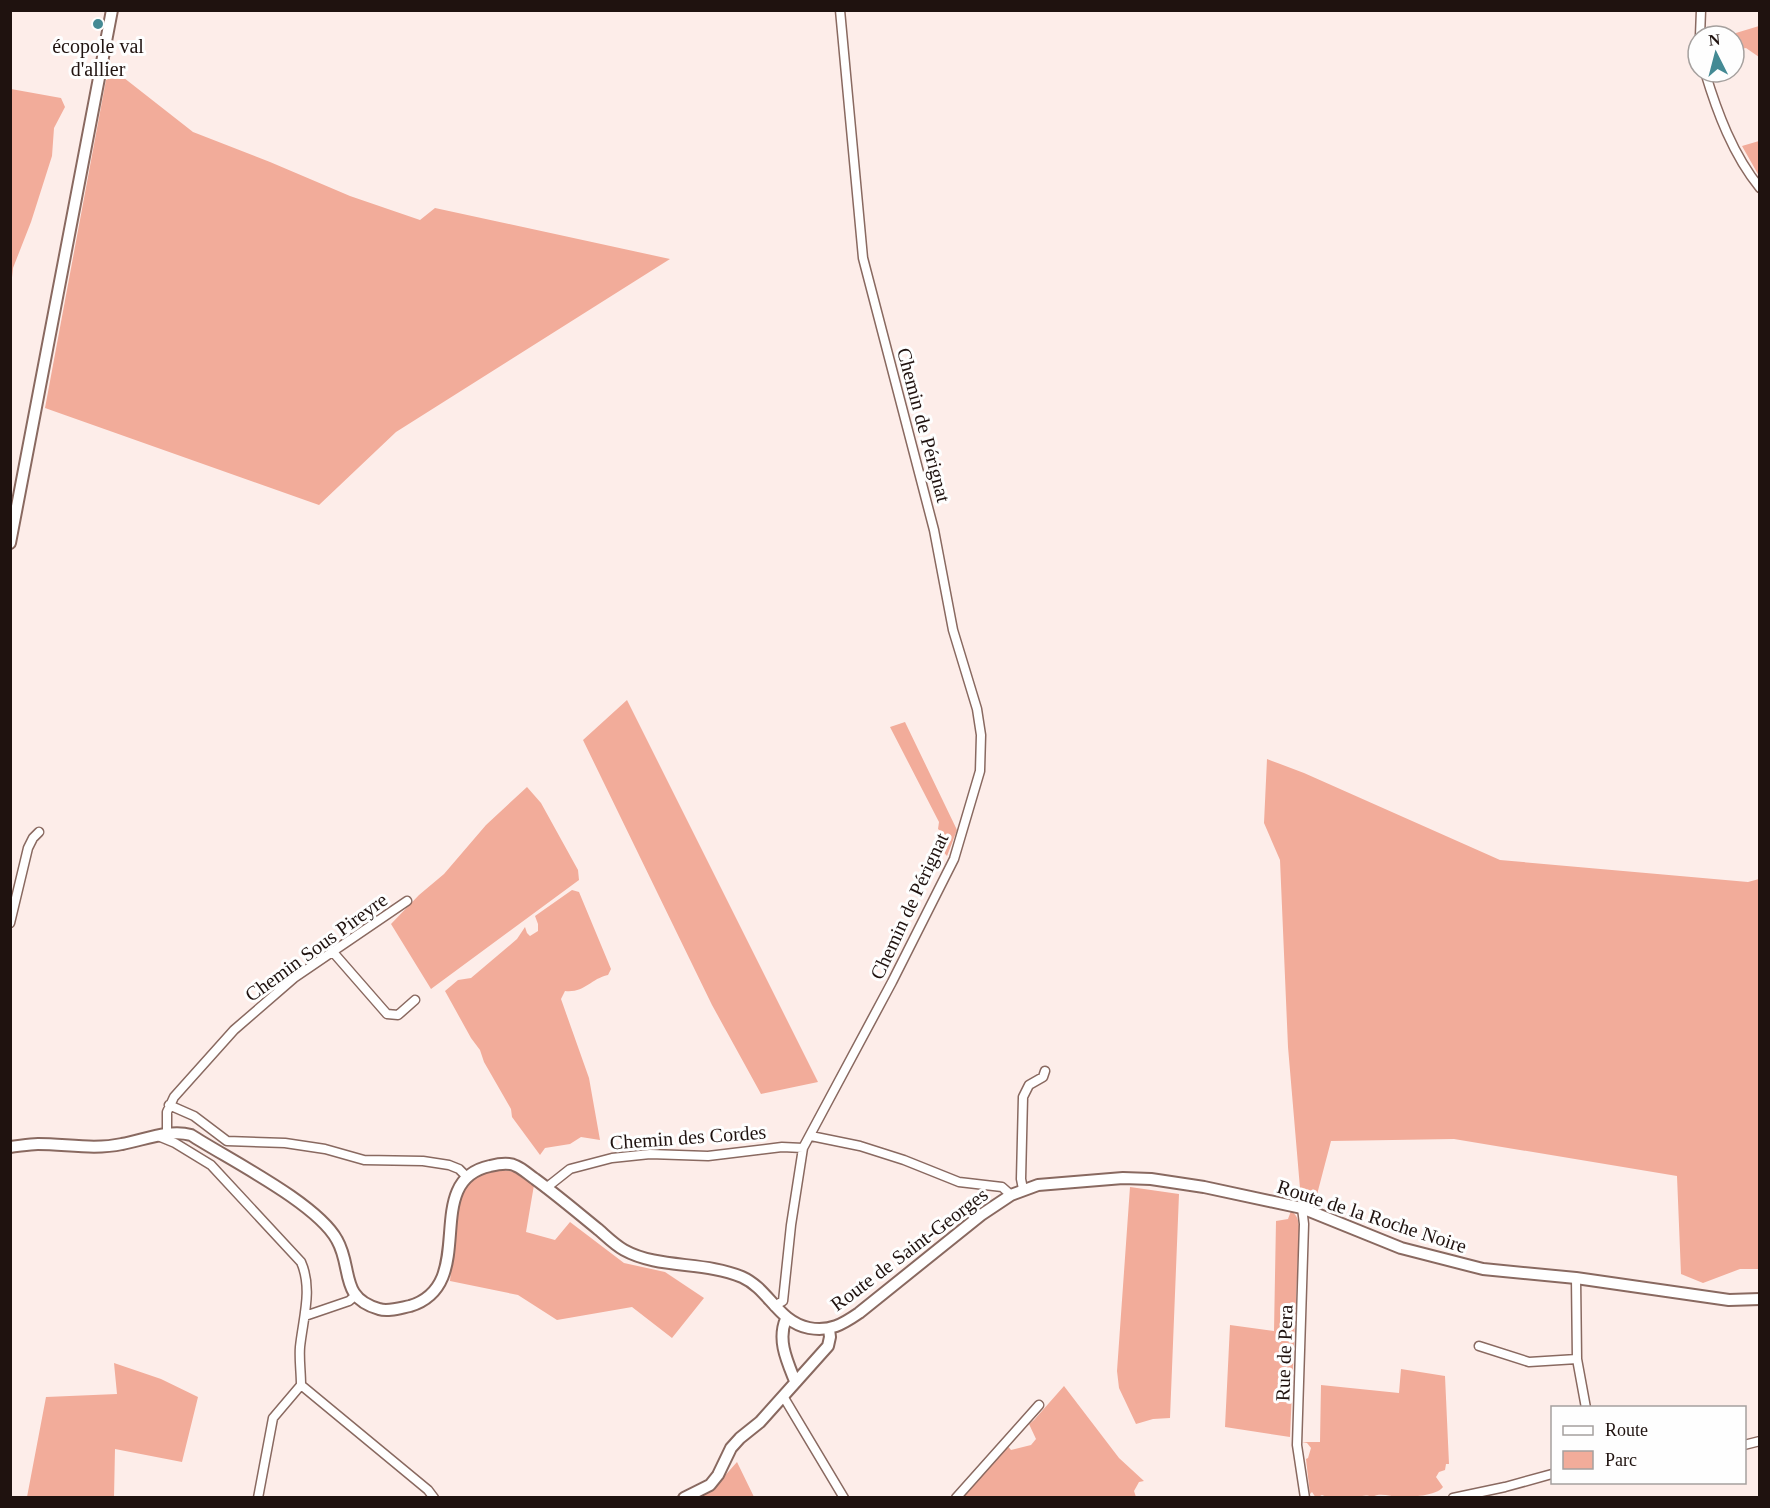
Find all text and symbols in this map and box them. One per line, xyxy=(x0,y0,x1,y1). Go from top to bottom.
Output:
marker: écopole val d'allier xyxy=(91,17,105,31)
north arrow xyxy=(1686,24,1746,84)
text: N xyxy=(1708,30,1722,49)
place label: écopole val d'allier xyxy=(52,35,144,80)
street label: Chemin de Pérignat xyxy=(892,345,955,505)
street label: Chemin de Pérignat xyxy=(865,829,954,983)
street label: Chemin Sous Pireyre xyxy=(241,888,392,1007)
street label: Chemin des Cordes xyxy=(609,1121,767,1153)
street label: Route de la Roche Noire xyxy=(1275,1175,1470,1257)
street label: Route de Saint-Georges xyxy=(826,1183,993,1316)
street label: Rue de Pera xyxy=(1271,1304,1297,1402)
legend xyxy=(1551,1406,1746,1484)
text: Route xyxy=(1605,1420,1648,1440)
text: Parc xyxy=(1605,1450,1637,1470)

